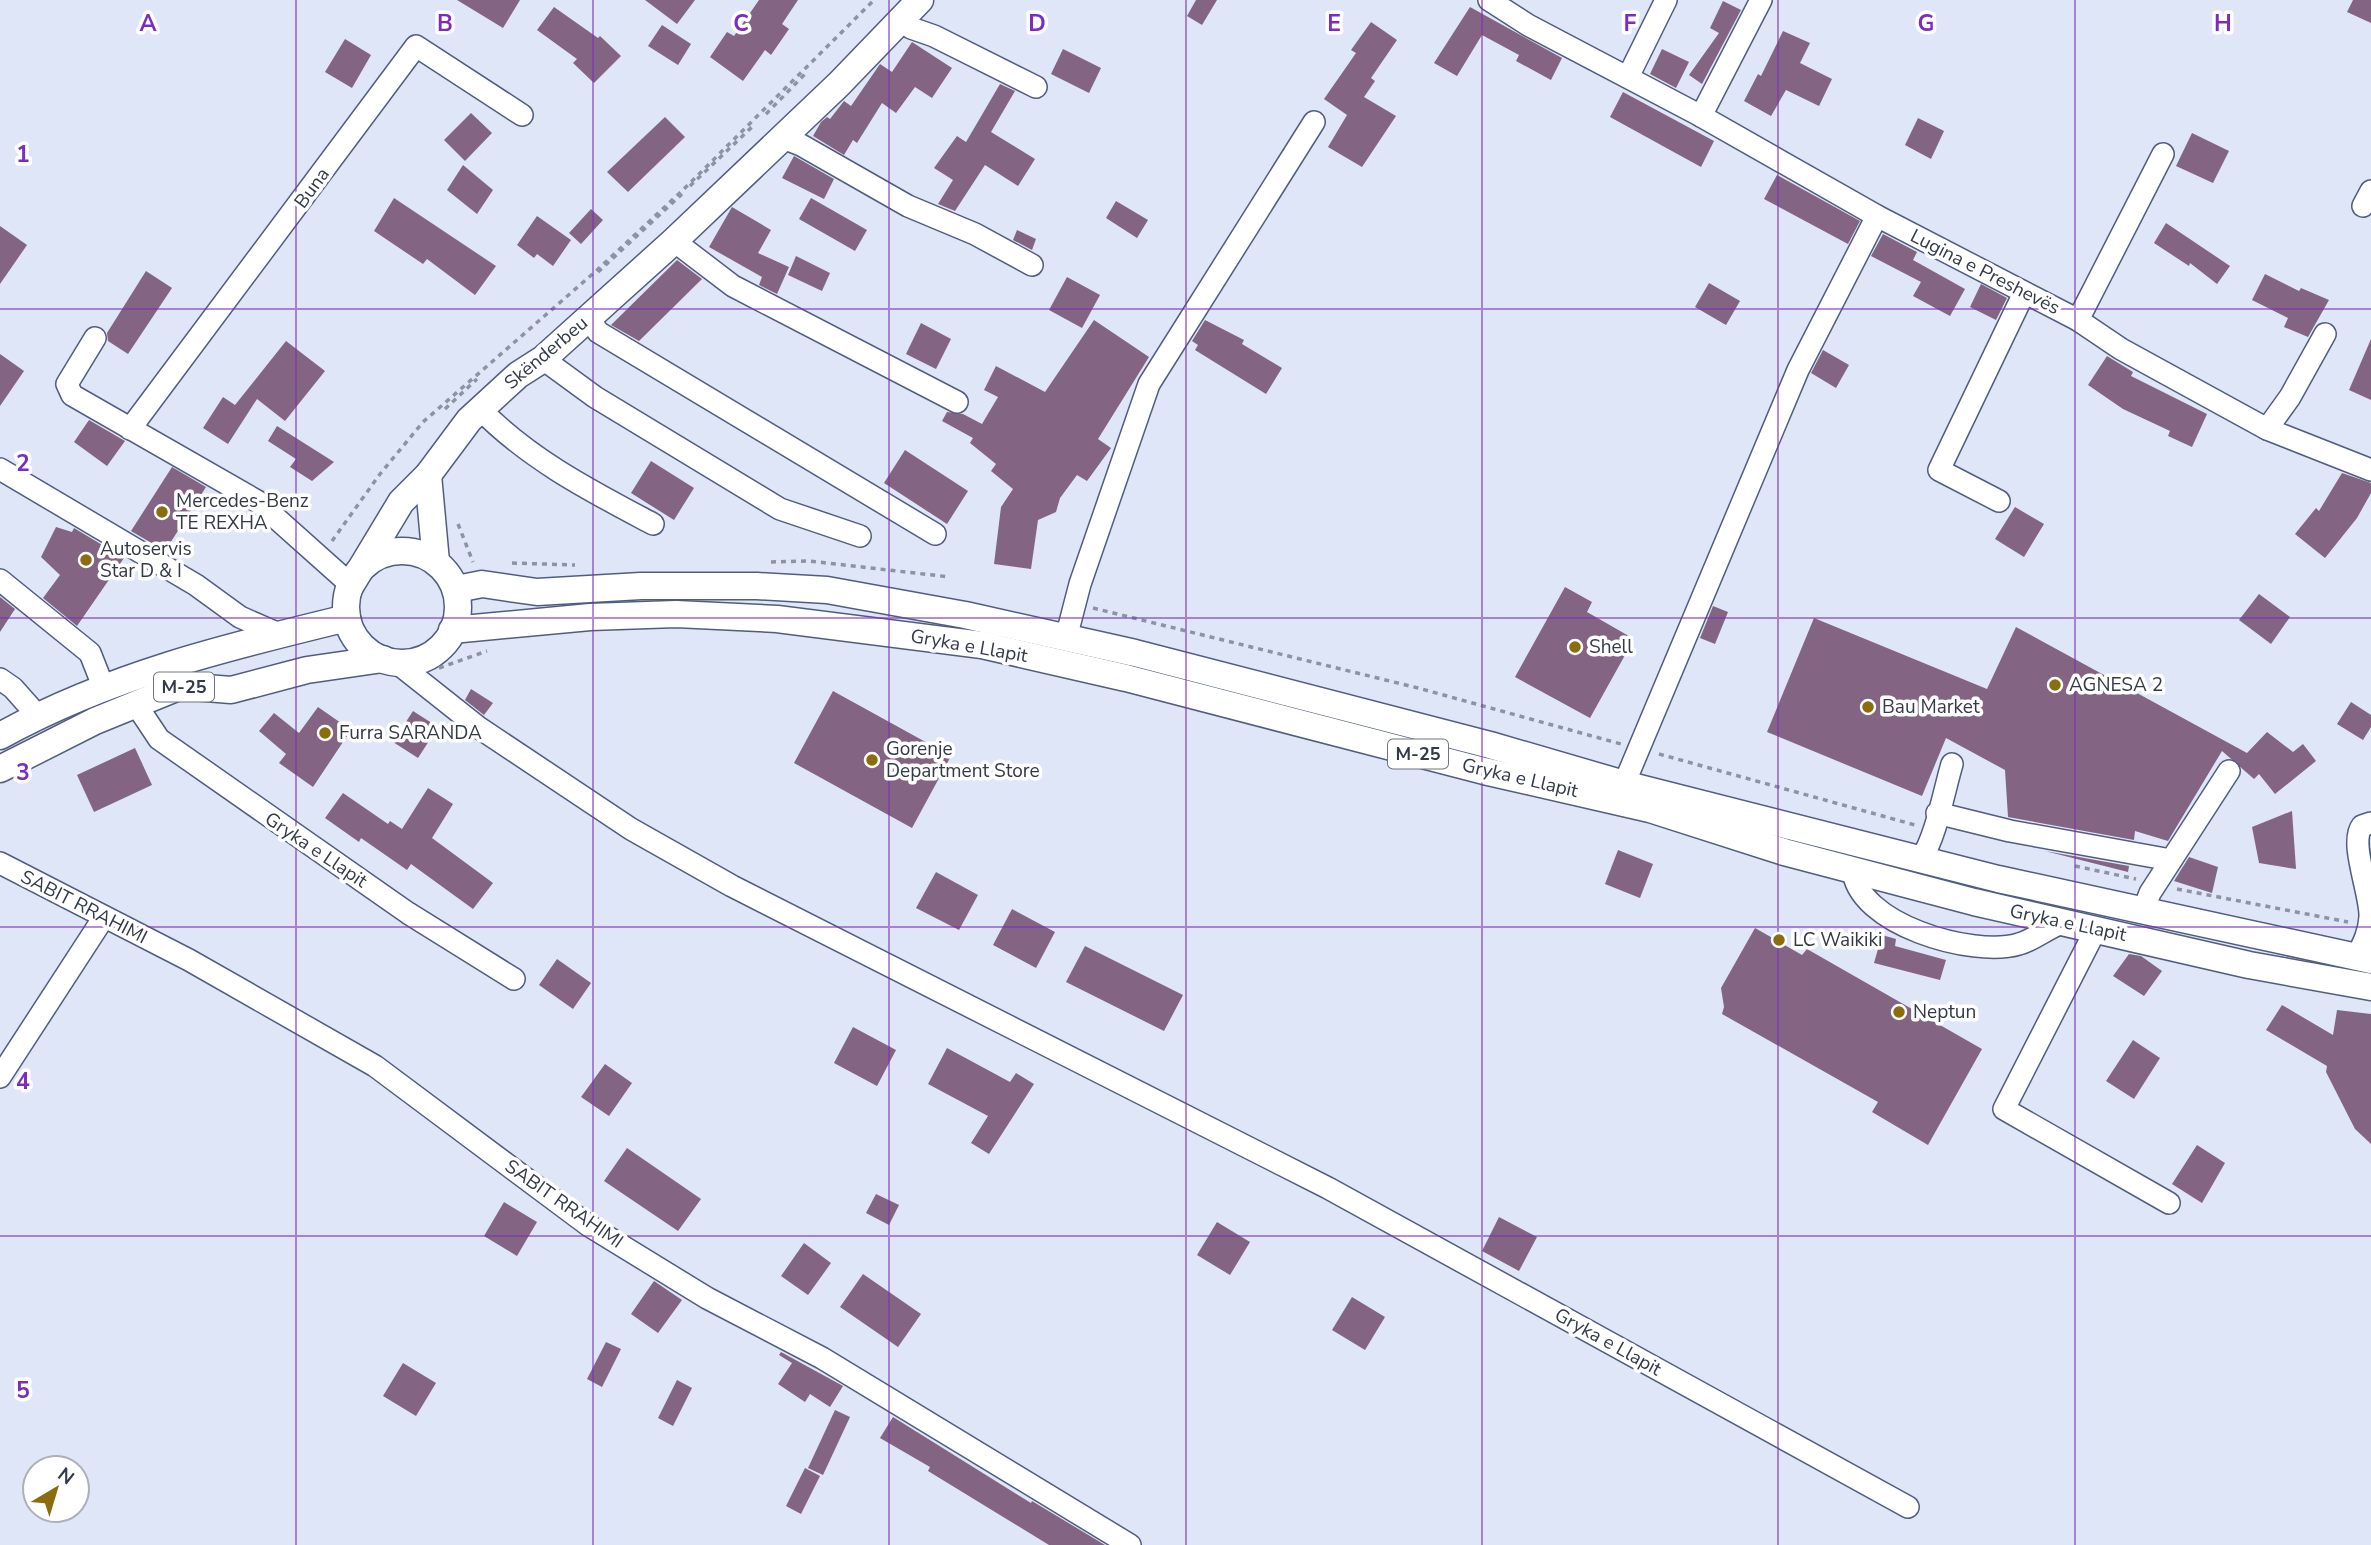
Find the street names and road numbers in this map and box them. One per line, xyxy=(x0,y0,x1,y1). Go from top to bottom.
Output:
street label: Buna xyxy=(288,162,336,214)
street label: Lugina e Preshevës xyxy=(1906,223,2064,321)
street label: Skënderbeu xyxy=(499,310,593,396)
street label: Gryka e Llapit xyxy=(908,623,1030,669)
road number: M-25 xyxy=(154,672,214,702)
road number: M-25 xyxy=(1388,740,1448,768)
street label: Gryka e Llapit xyxy=(1459,752,1581,804)
street label: Gryka e Llapit xyxy=(260,806,373,894)
street label: SABIT RRAHIMI xyxy=(16,864,152,950)
street label: Gryka e Llapit xyxy=(2007,898,2129,948)
street label: SABIT RRAHIMI xyxy=(500,1153,628,1255)
street label: Gryka e Llapit xyxy=(1550,1302,1666,1382)

